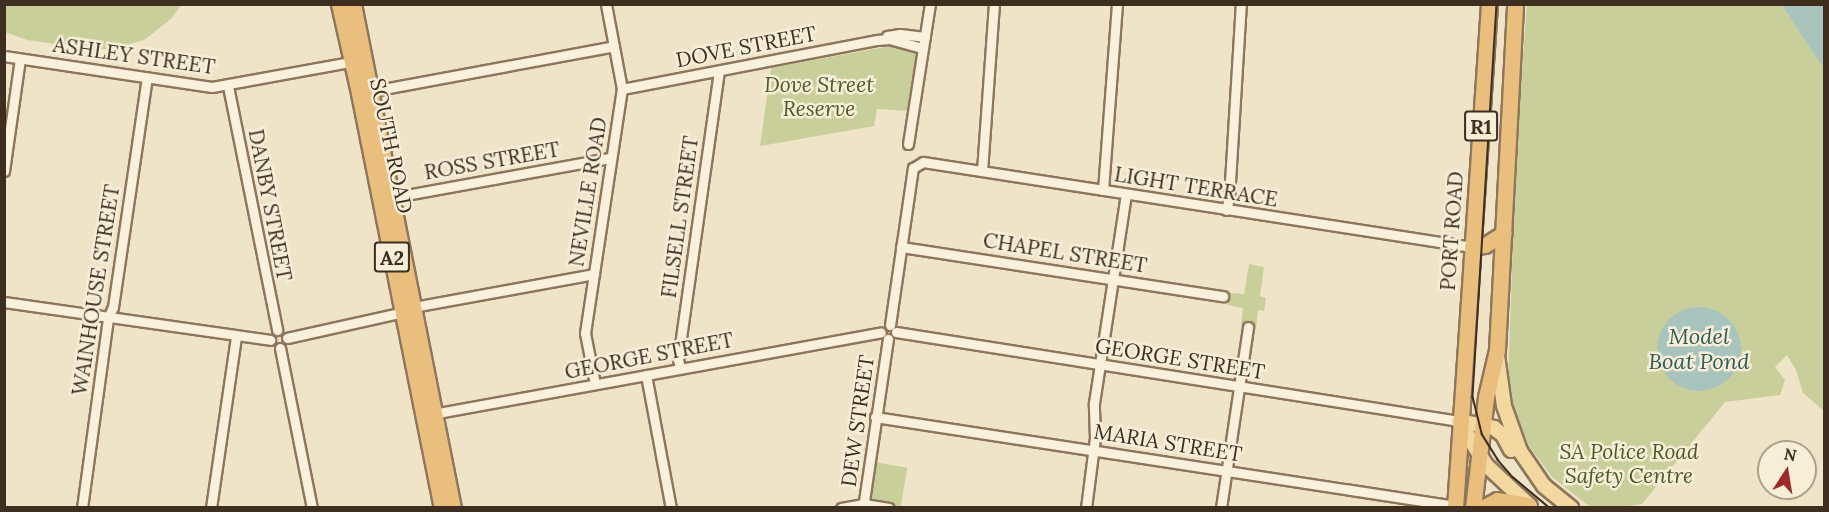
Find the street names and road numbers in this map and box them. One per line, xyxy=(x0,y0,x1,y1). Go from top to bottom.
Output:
street label: DOVE STREET xyxy=(674,21,818,73)
street label: ASHLEY STREET xyxy=(51,32,217,80)
street label: SOUTH ROAD xyxy=(364,76,418,216)
road number: R1 xyxy=(1463,109,1499,143)
street label: NEVILLE ROAD xyxy=(564,115,612,269)
street label: DANBY STREET xyxy=(243,127,297,283)
street label: FILSELL STREET xyxy=(656,134,704,300)
street label: ROSS STREET xyxy=(422,137,562,185)
street label: LIGHT TERRACE xyxy=(1113,162,1279,212)
street label: PORT ROAD xyxy=(1435,170,1469,292)
street label: WAINHOUSE STREET xyxy=(67,183,125,397)
street label: CHAPEL STREET xyxy=(981,228,1149,278)
road number: A2 xyxy=(372,240,412,274)
street label: GEORGE STREET xyxy=(562,327,736,385)
street label: GEORGE STREET xyxy=(1093,333,1267,385)
street label: DEW STREET xyxy=(836,353,880,489)
street label: MARIA STREET xyxy=(1092,419,1244,467)

